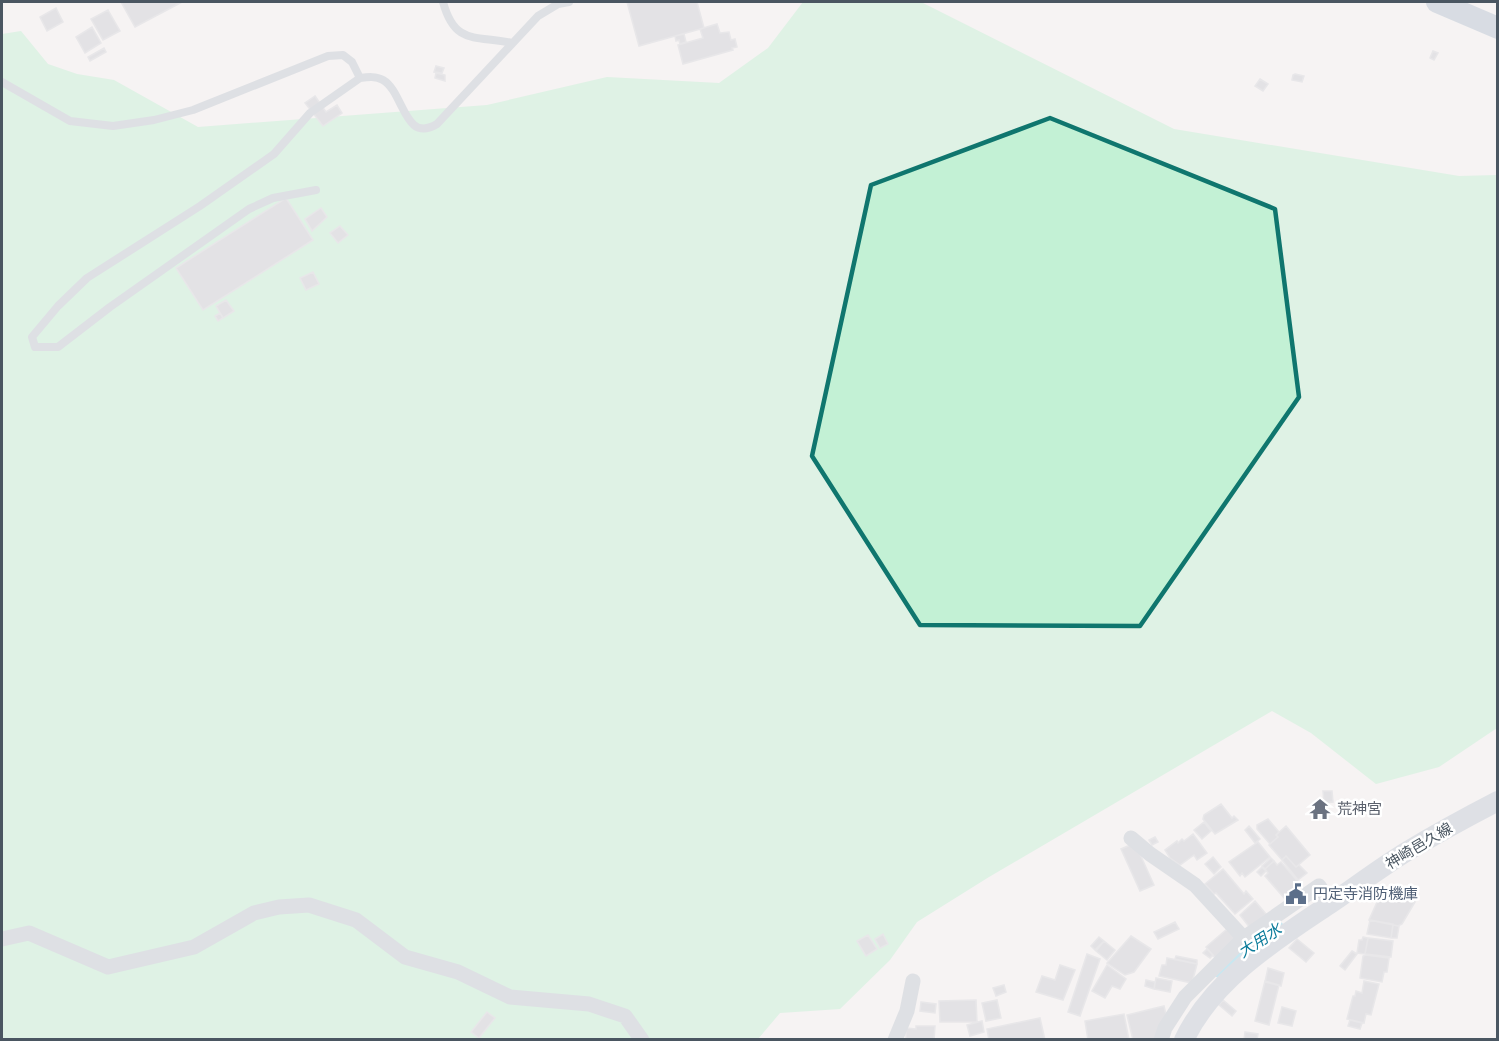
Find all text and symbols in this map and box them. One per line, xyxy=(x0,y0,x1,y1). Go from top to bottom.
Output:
temple icon: 荒神宮 xyxy=(1308,797,1332,821)
place label: 荒神宮 xyxy=(1337,800,1382,818)
street label: 神崎邑久線 xyxy=(1382,819,1456,873)
public building icon: 円定寺消防機庫 xyxy=(1284,882,1308,906)
place label: 円定寺消防機庫 xyxy=(1313,885,1418,903)
water label: 大用水 xyxy=(1234,918,1287,962)

